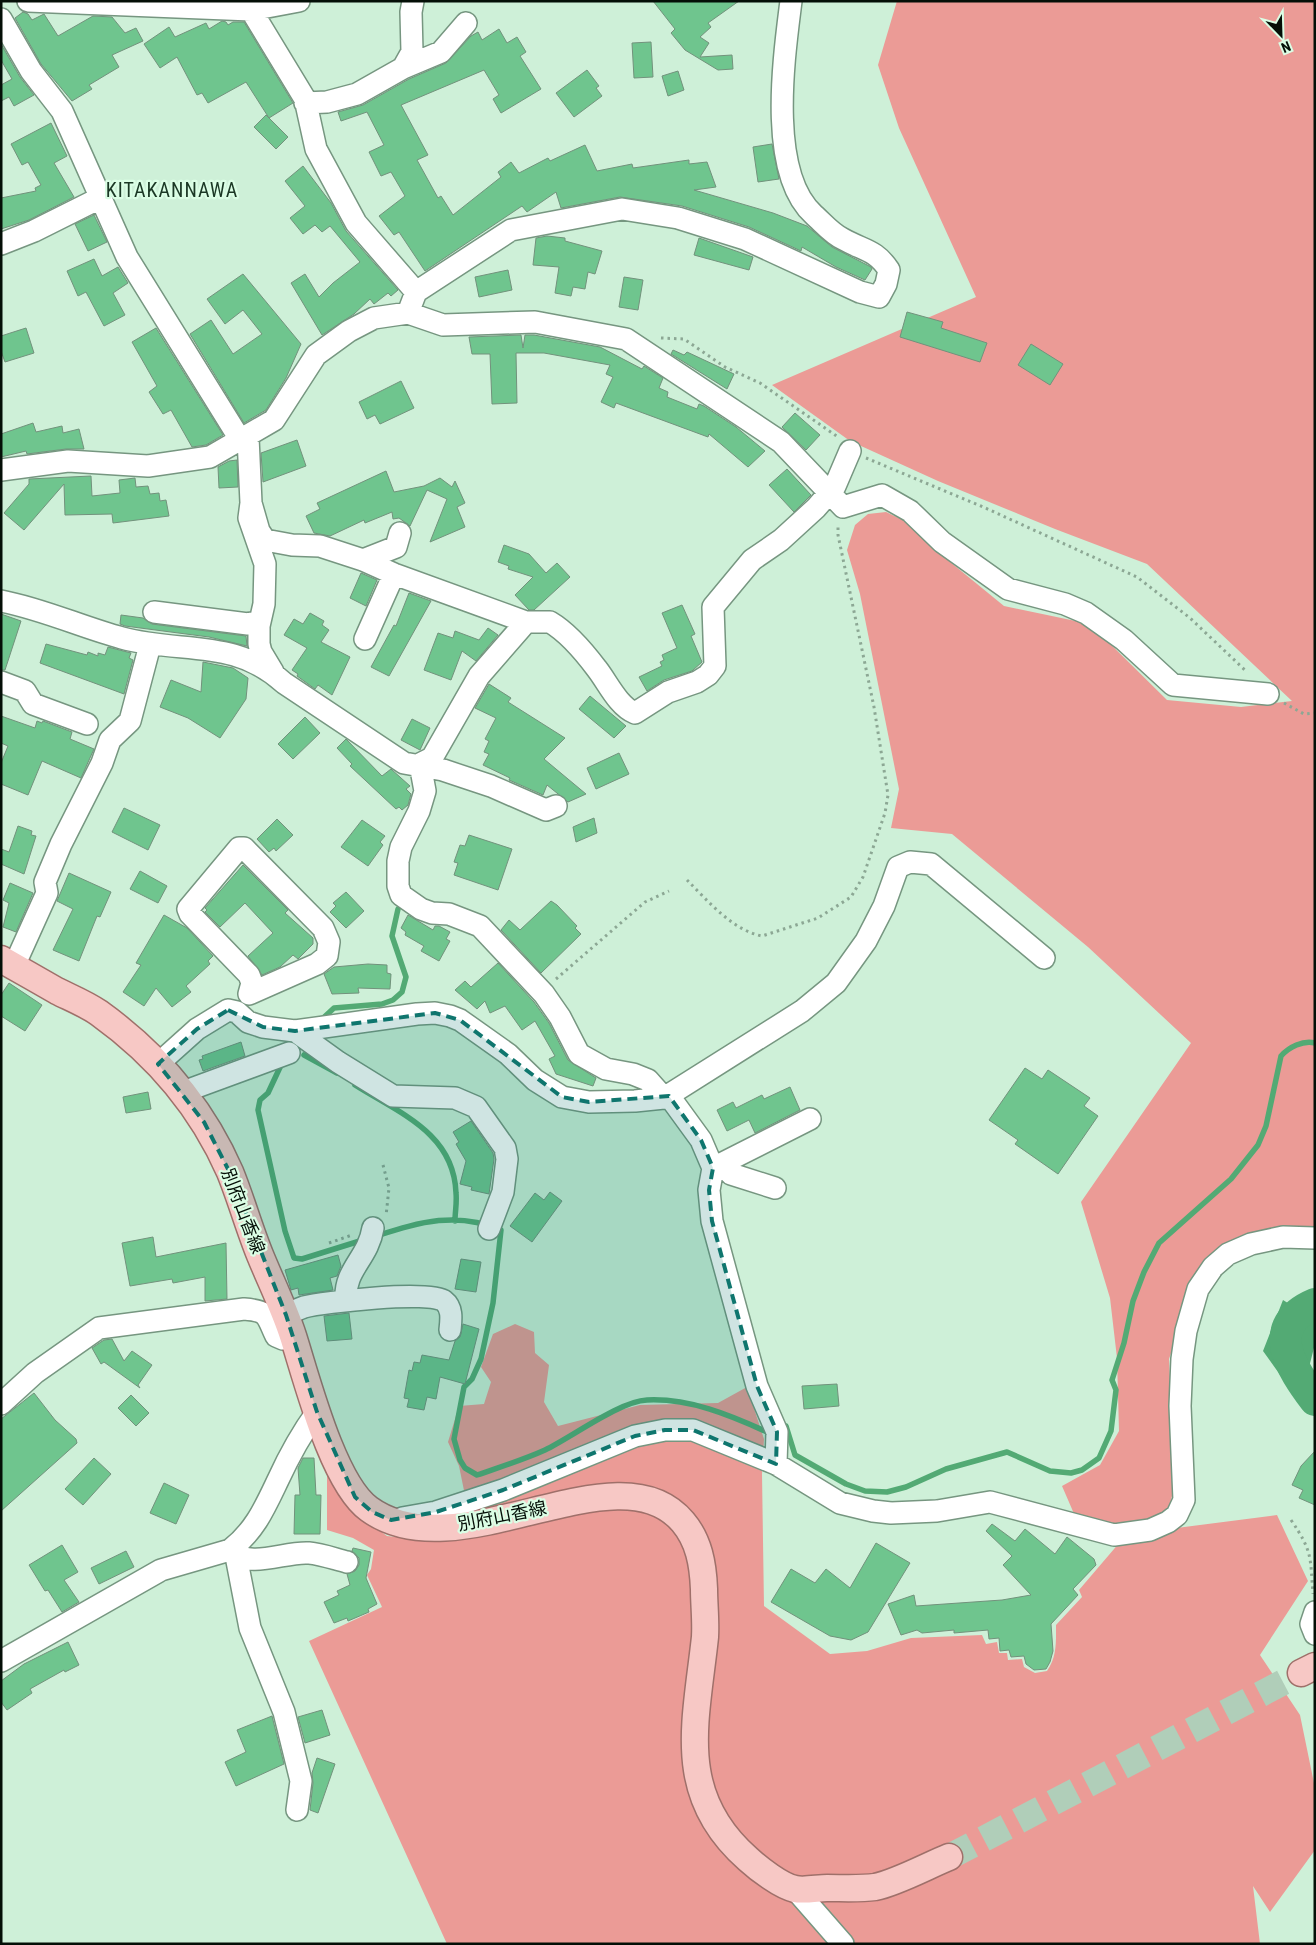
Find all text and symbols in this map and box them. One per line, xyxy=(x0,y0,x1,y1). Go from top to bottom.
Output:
north arrow xyxy=(1256,10,1306,60)
text: N xyxy=(1279,38,1293,56)
district label: KITAKANNAWA xyxy=(106,178,238,202)
street label: 別府山香線 xyxy=(218,1165,269,1257)
street label: 別府山香線 xyxy=(456,1497,548,1534)

